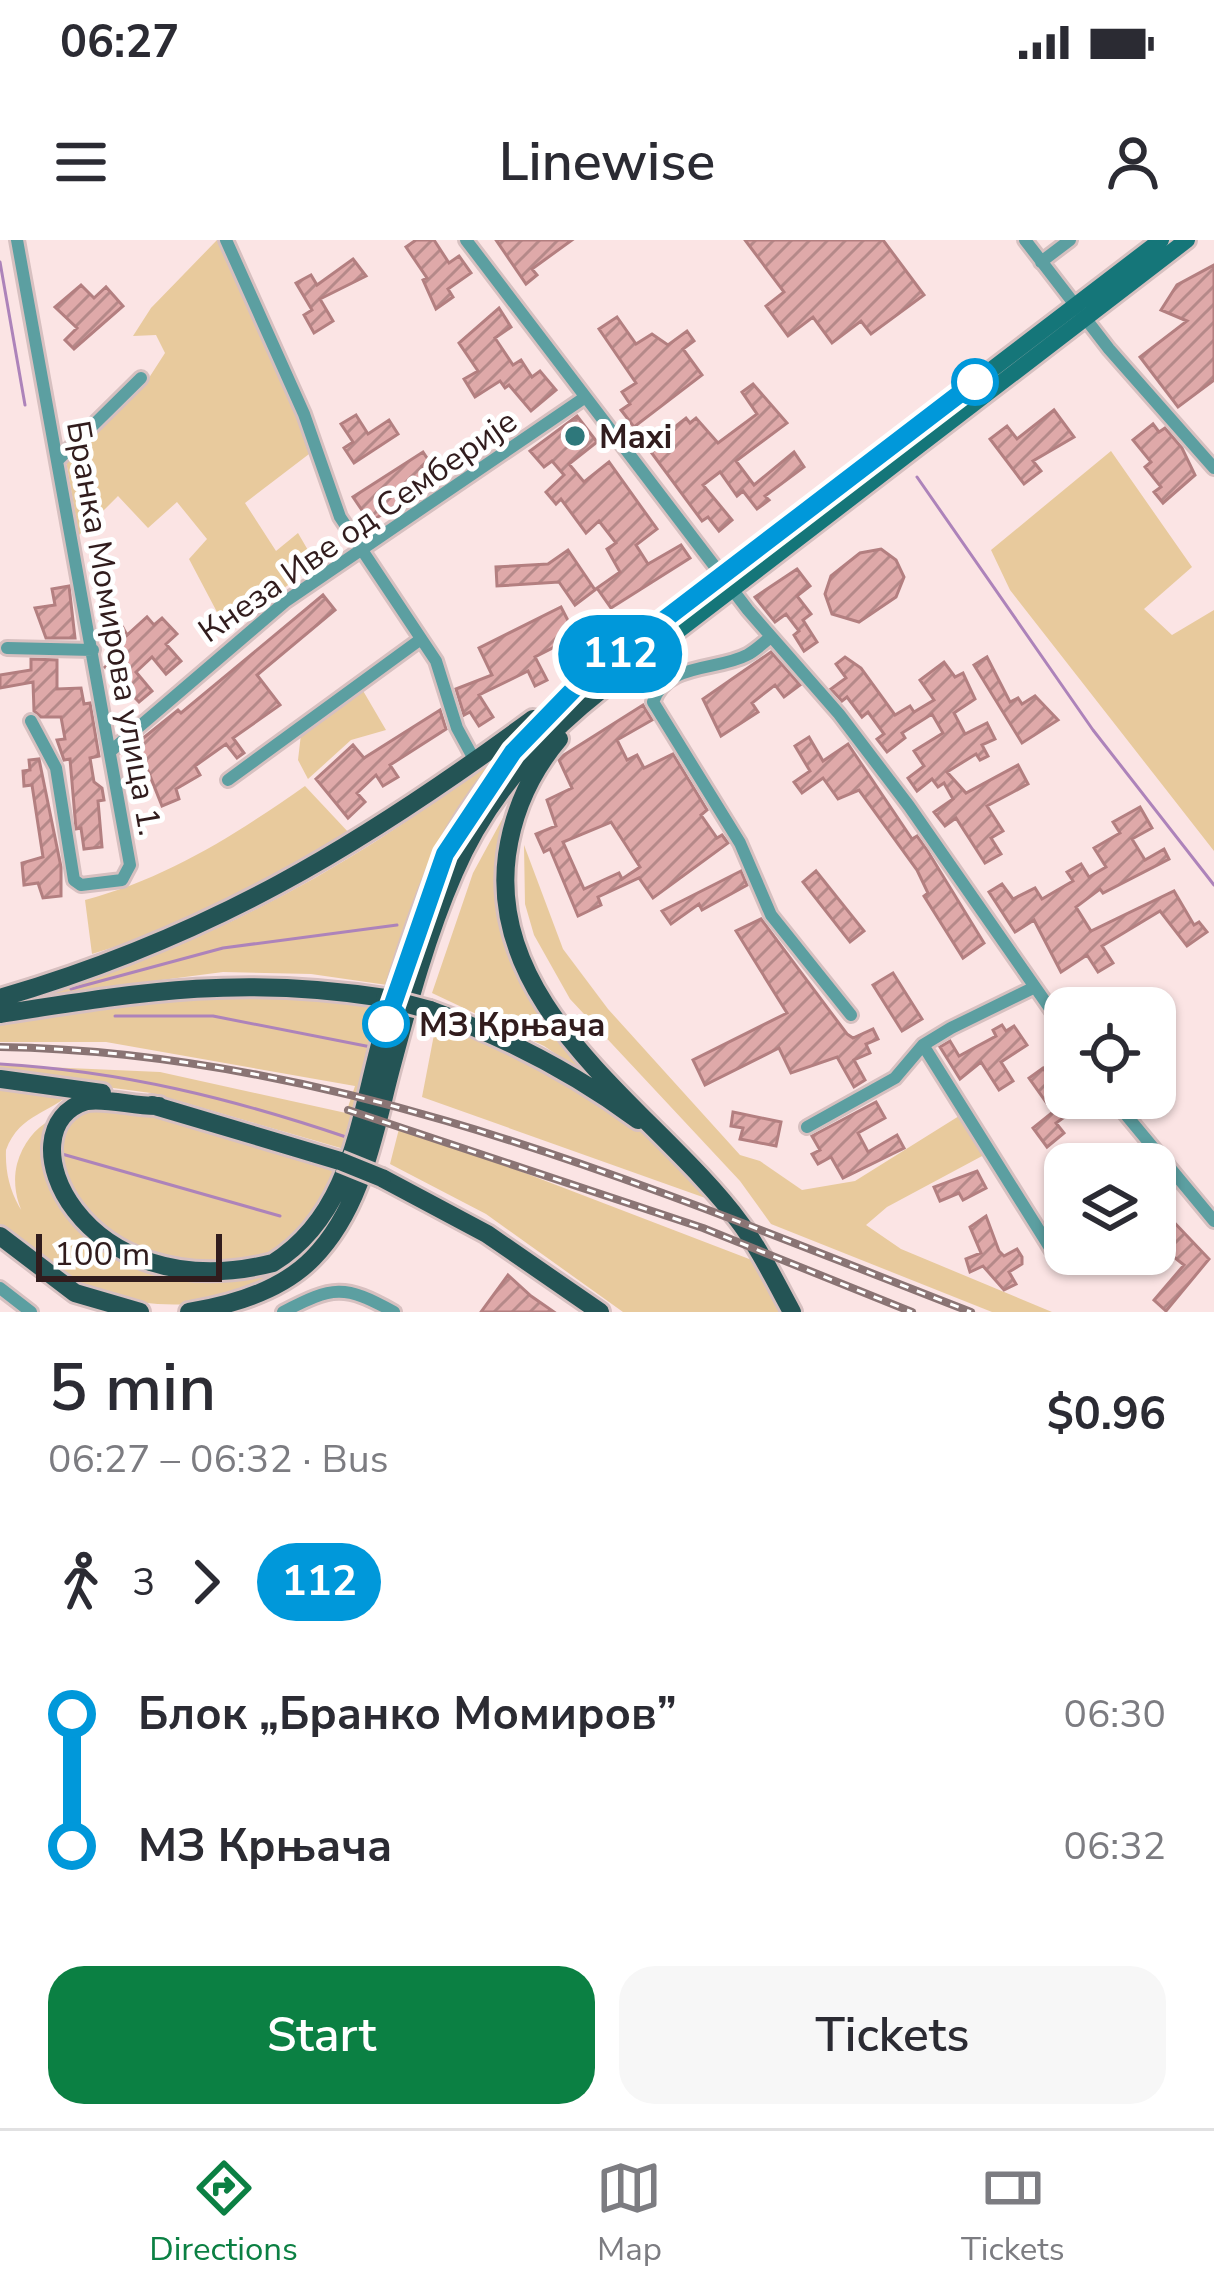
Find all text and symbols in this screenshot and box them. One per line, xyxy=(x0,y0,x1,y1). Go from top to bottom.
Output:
text: 06:27 xyxy=(60,12,179,73)
text: Linewise xyxy=(499,125,715,199)
icon: menu xyxy=(48,129,114,195)
icon: person xyxy=(1100,129,1166,195)
unlabelled marker xyxy=(953,360,997,404)
street label: Кнеза Иве од Семберије xyxy=(190,399,526,653)
place label: Maxi xyxy=(599,415,672,460)
street label: Бранка Момирова улица 1. xyxy=(55,417,172,839)
marker: Maxi xyxy=(562,423,588,449)
line badge: 112 xyxy=(551,615,689,693)
text: 112 xyxy=(582,625,658,682)
map controls xyxy=(1044,987,1176,1275)
button: locate xyxy=(1044,987,1176,1119)
marker: МЗ Крњача xyxy=(364,1002,408,1046)
place label: МЗ Крњача xyxy=(419,1003,605,1048)
button: layers xyxy=(1044,1143,1176,1275)
scale bar xyxy=(36,1228,222,1281)
text: 100 m xyxy=(54,1232,150,1277)
text: 5 min xyxy=(48,1343,216,1433)
text: $0.96 xyxy=(1047,1384,1166,1445)
text: 06:27 – 06:32 · Bus xyxy=(48,1433,388,1486)
icon: walk xyxy=(48,1549,114,1615)
icon: forward xyxy=(173,1549,239,1615)
text: 112 xyxy=(281,1553,357,1610)
text: 3 xyxy=(132,1556,155,1609)
text: Блок „Бранко Момиров” xyxy=(138,1684,677,1745)
text: 06:30 xyxy=(1064,1688,1166,1741)
text: МЗ Крњача xyxy=(138,1816,392,1877)
text: 06:32 xyxy=(1064,1820,1166,1873)
button: Start xyxy=(48,1966,595,2104)
button: Tickets xyxy=(619,1966,1166,2104)
tab: Directions xyxy=(149,2155,298,2272)
tab: Map xyxy=(596,2155,662,2272)
tab: Tickets xyxy=(961,2155,1065,2272)

